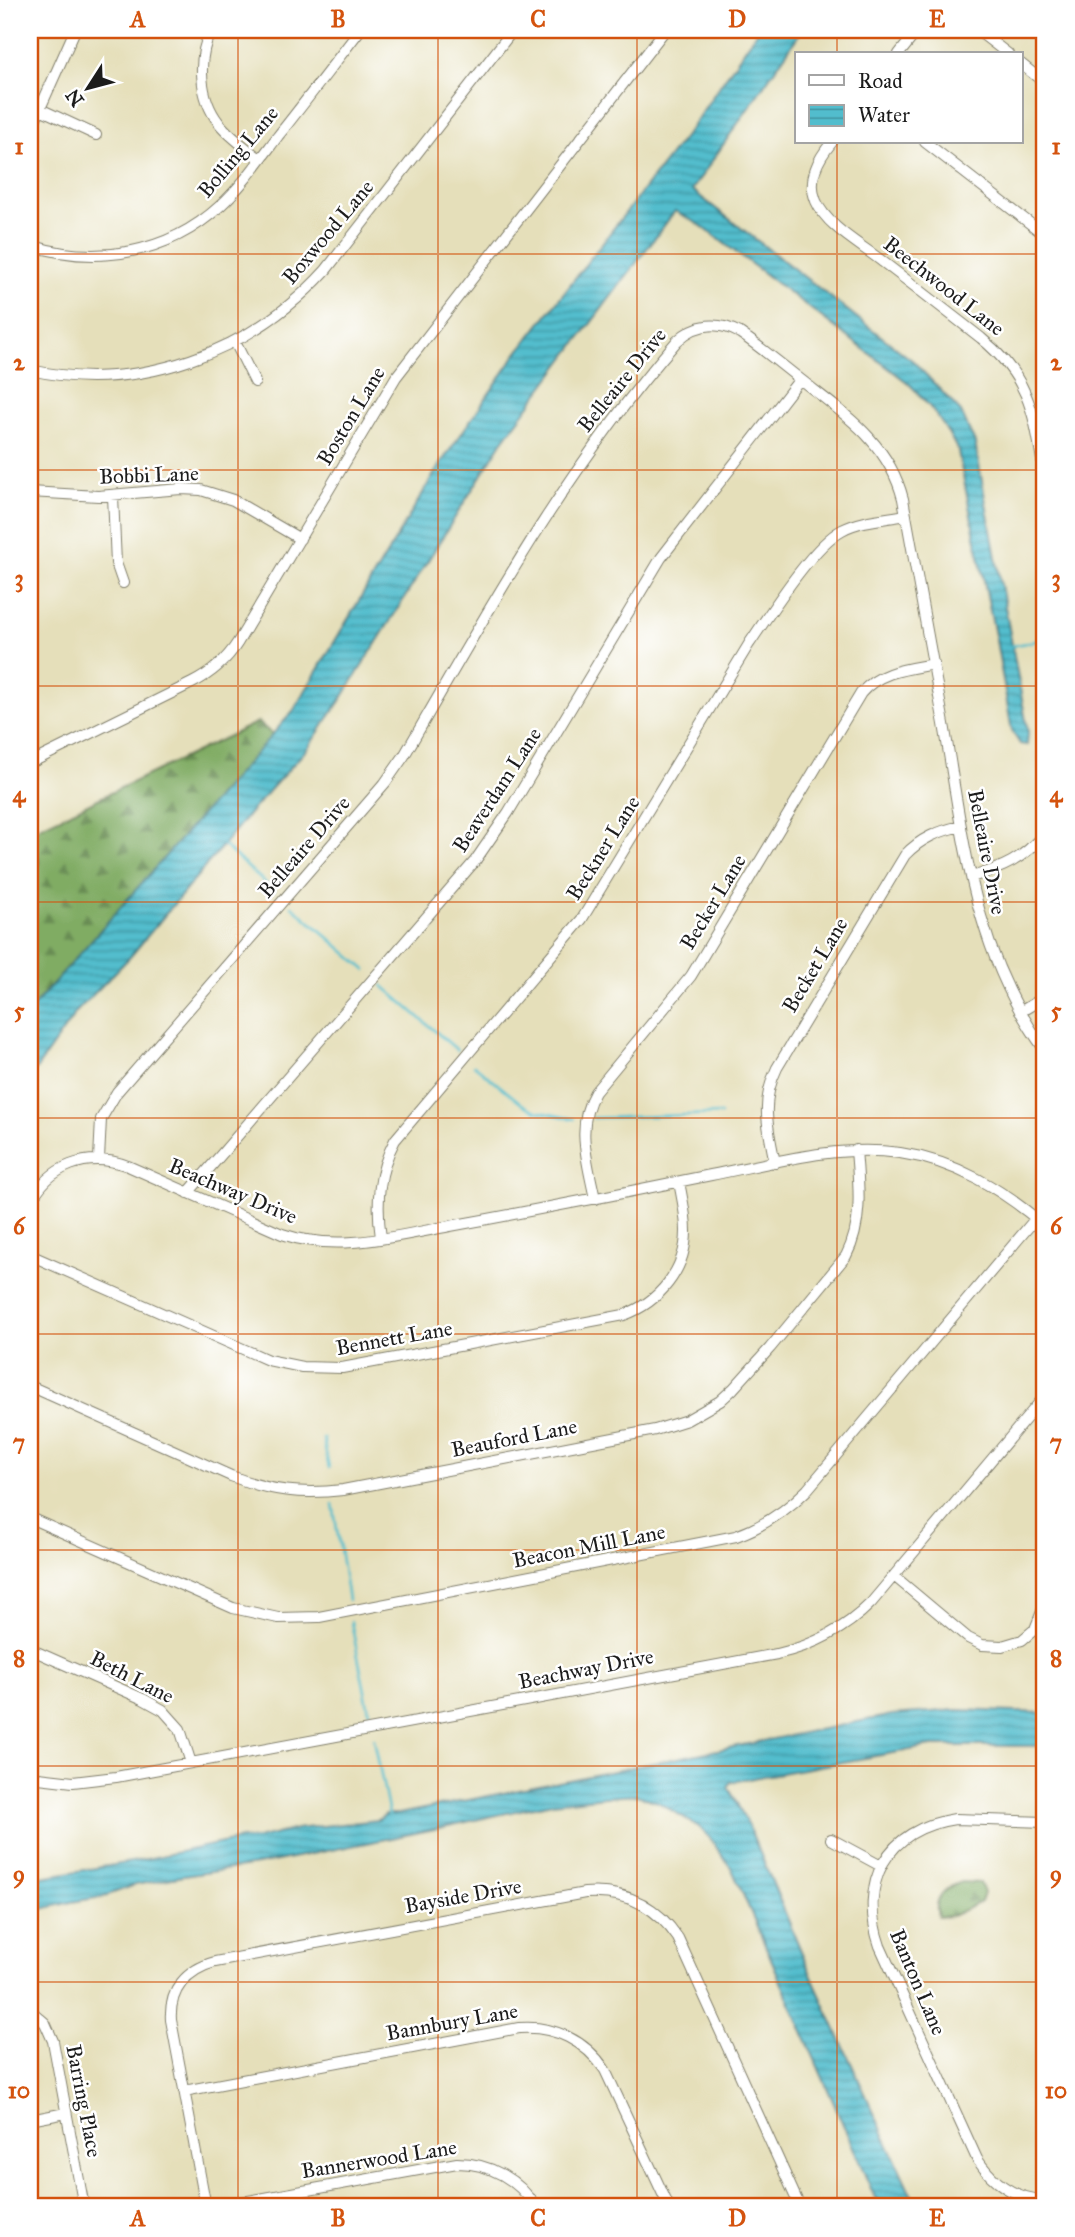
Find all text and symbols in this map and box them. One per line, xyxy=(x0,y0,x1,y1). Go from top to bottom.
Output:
text: A xyxy=(128,5,146,33)
text: B xyxy=(330,5,346,33)
text: C xyxy=(530,5,546,33)
text: D xyxy=(728,5,746,33)
text: E xyxy=(929,5,946,33)
north arrow xyxy=(52,52,122,122)
legend xyxy=(795,52,1023,144)
text: Road xyxy=(858,68,903,94)
text: N xyxy=(61,84,89,111)
street label: Bolling Lane xyxy=(192,101,284,203)
text: Water xyxy=(858,102,910,128)
text: 1 xyxy=(14,132,24,160)
text: 1 xyxy=(1051,132,1061,160)
street label: Boxwood Lane xyxy=(277,174,379,290)
street label: Beechwood Lane xyxy=(878,231,1010,341)
street label: Belleaire Drive xyxy=(572,322,672,437)
text: 2 xyxy=(13,348,25,376)
text: 2 xyxy=(1050,348,1062,376)
street label: Boston Lane xyxy=(311,362,391,470)
street label: Bobbi Lane xyxy=(99,460,200,490)
text: 3 xyxy=(14,564,24,593)
text: 3 xyxy=(1051,564,1061,593)
street label: Beaverdam Lane xyxy=(447,722,547,857)
text: 4 xyxy=(13,780,27,808)
text: 4 xyxy=(1050,780,1064,808)
street label: Belleaire Drive xyxy=(962,787,1012,917)
street label: Belleaire Drive xyxy=(253,790,356,903)
street label: Beckner Lane xyxy=(561,791,645,905)
street label: Becker Lane xyxy=(674,849,752,954)
street label: Becket Lane xyxy=(776,913,854,1017)
text: 5 xyxy=(14,996,25,1024)
text: 5 xyxy=(1051,996,1062,1024)
street label: Beachway Drive xyxy=(165,1152,301,1230)
text: 6 xyxy=(13,1212,26,1240)
text: 6 xyxy=(1050,1212,1063,1240)
street label: Bennett Lane xyxy=(334,1315,455,1361)
street label: Beauford Lane xyxy=(449,1413,579,1463)
text: 7 xyxy=(13,1428,25,1456)
text: 7 xyxy=(1050,1428,1062,1456)
street label: Beacon Mill Lane xyxy=(511,1518,668,1574)
street label: Beachway Drive xyxy=(516,1643,656,1695)
text: 8 xyxy=(13,1644,25,1672)
text: 8 xyxy=(1050,1644,1062,1672)
street label: Beth Lane xyxy=(86,1645,179,1709)
text: 9 xyxy=(13,1860,25,1889)
text: 9 xyxy=(1050,1860,1062,1889)
street label: Bayside Drive xyxy=(403,1873,524,1919)
street label: Banton Lane xyxy=(884,1925,952,2039)
street label: Bannbury Lane xyxy=(384,1998,520,2046)
street label: Barring Place xyxy=(60,2042,108,2160)
text: 10 xyxy=(8,2076,30,2104)
text: 10 xyxy=(1045,2076,1067,2104)
street label: Bannerwood Lane xyxy=(299,2134,459,2184)
text: A xyxy=(128,2204,146,2232)
text: B xyxy=(330,2204,346,2232)
text: C xyxy=(530,2204,546,2232)
text: D xyxy=(728,2204,746,2232)
text: E xyxy=(929,2204,946,2232)

